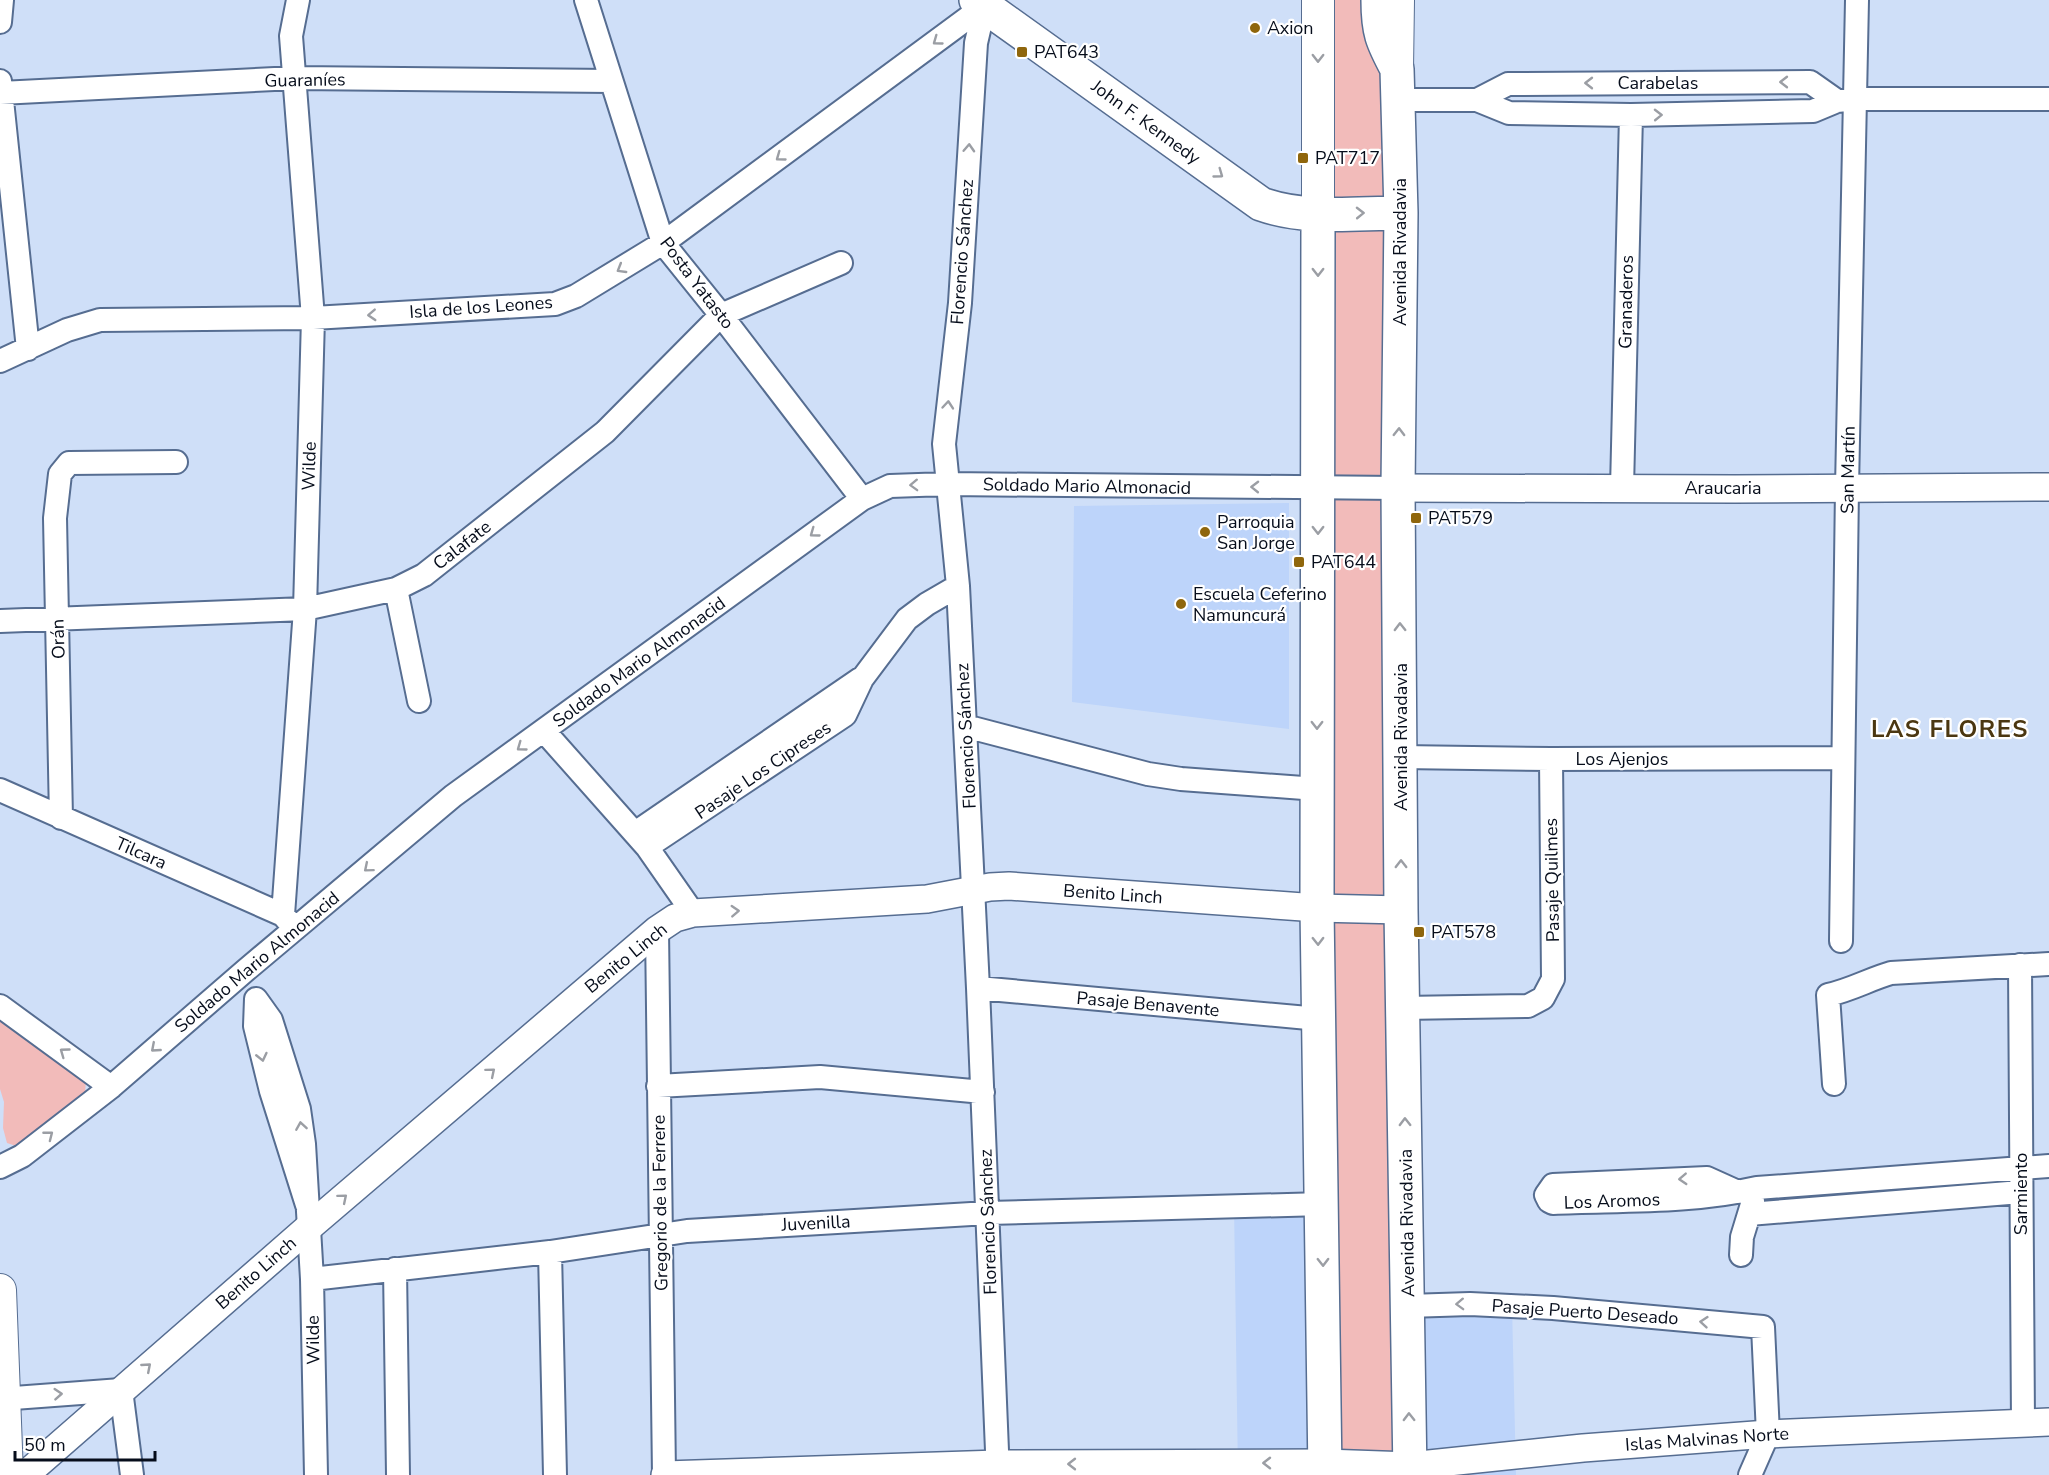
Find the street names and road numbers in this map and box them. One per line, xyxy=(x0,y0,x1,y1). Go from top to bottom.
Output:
street label: Guaraníes xyxy=(264,67,346,93)
street label: Carabelas xyxy=(1618,71,1698,95)
street label: John F. Kennedy xyxy=(1086,74,1206,170)
street label: Avenida Rivadavia xyxy=(1388,178,1412,326)
street label: Florencio Sánchez xyxy=(945,179,979,325)
street label: Posta Yatasto xyxy=(654,232,740,334)
street label: Granaderos xyxy=(1613,255,1639,349)
street label: Isla de los Leones xyxy=(408,290,554,324)
street label: San Martín xyxy=(1835,426,1861,514)
street label: Wilde xyxy=(296,441,322,491)
street label: Soldado Mario Almonacid xyxy=(983,472,1191,500)
street label: Araucaria xyxy=(1684,476,1762,500)
street label: Calafate xyxy=(428,515,496,575)
street label: Soldado Mario Almonacid xyxy=(548,591,730,733)
street label: Orán xyxy=(45,619,71,659)
street label: Florencio Sánchez xyxy=(950,663,982,809)
street label: Avenida Rivadavia xyxy=(1389,663,1413,811)
street label: Pasaje Los Cipreses xyxy=(690,715,836,825)
street label: Los Ajenjos xyxy=(1575,747,1669,771)
street label: Pasaje Quilmes xyxy=(1539,818,1565,942)
street label: Tilcara xyxy=(111,831,171,875)
street label: Benito Linch xyxy=(1062,879,1164,909)
street label: Soldado Mario Almonacid xyxy=(170,886,344,1038)
street label: Benito Linch xyxy=(580,917,672,999)
street label: Pasaje Benavente xyxy=(1076,986,1220,1022)
street label: Gregorio de la Ferrere xyxy=(646,1115,674,1291)
street label: Florencio Sánchez xyxy=(973,1149,1003,1295)
street label: Avenida Rivadavia xyxy=(1394,1149,1420,1297)
street label: Sarmiento xyxy=(2009,1153,2033,1235)
street label: Los Aromos xyxy=(1563,1187,1661,1215)
street label: Juvenilla xyxy=(780,1209,851,1237)
street label: Benito Linch xyxy=(210,1231,302,1315)
street label: Pasaje Puerto Deseado xyxy=(1491,1294,1679,1330)
street label: Wilde xyxy=(301,1315,325,1365)
street label: Islas Malvinas Norte xyxy=(1624,1421,1790,1457)

